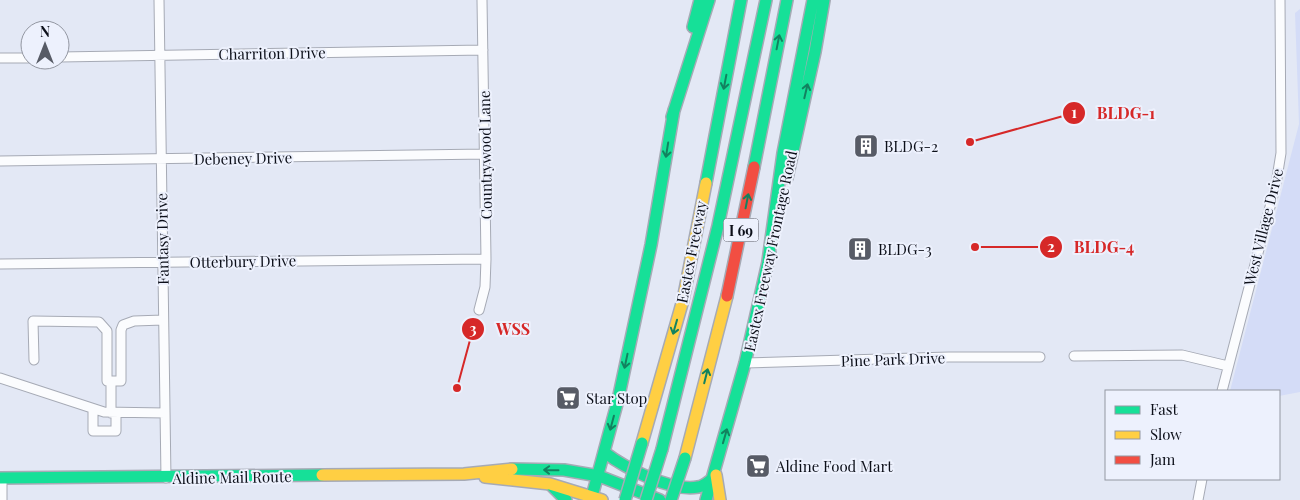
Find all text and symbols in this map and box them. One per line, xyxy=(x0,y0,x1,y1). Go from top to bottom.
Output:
north arrow xyxy=(20,20,70,70)
text: N xyxy=(40,22,50,41)
one-way arrow xyxy=(774,34,784,50)
street label: Charriton Drive xyxy=(218,42,326,64)
one-way arrow xyxy=(719,74,729,90)
one-way arrow xyxy=(802,83,811,99)
street label: Countrywood Lane xyxy=(474,90,496,220)
callout: BLDG-1 xyxy=(1062,98,1165,129)
text: 1 xyxy=(1071,102,1077,122)
text: BLDG-1 xyxy=(1097,102,1155,123)
building icon: BLDG-2 xyxy=(853,133,879,159)
place label: BLDG-2 xyxy=(884,136,938,156)
one-way arrow xyxy=(661,142,671,158)
street label: Debeney Drive xyxy=(194,147,292,169)
street label: Eastex Freeway Frontage Road xyxy=(739,148,801,353)
street label: West Village Drive xyxy=(1238,166,1287,289)
street label: Fantasy Drive xyxy=(151,193,173,285)
one-way arrow xyxy=(742,194,752,210)
street label: Eastex Freeway xyxy=(671,199,711,305)
road number: I 69 xyxy=(724,218,758,242)
callout: BLDG-4 xyxy=(1039,232,1144,263)
building icon: BLDG-3 xyxy=(847,236,873,262)
text: 2 xyxy=(1047,236,1055,256)
text: BLDG-4 xyxy=(1074,236,1134,257)
place label: BLDG-3 xyxy=(878,239,932,259)
street label: Otterbury Drive xyxy=(190,250,296,272)
callout: WSS xyxy=(461,313,540,344)
text: 3 xyxy=(469,318,477,338)
text: WSS xyxy=(495,318,530,339)
one-way arrow xyxy=(670,319,679,335)
street label: Pine Park Drive xyxy=(840,347,946,371)
one-way arrow xyxy=(621,353,630,369)
one-way arrow xyxy=(702,369,711,385)
supermarket icon: Star Stop xyxy=(555,385,581,411)
place label: Star Stop xyxy=(586,388,648,408)
legend xyxy=(1105,390,1280,480)
text: Fast xyxy=(1150,399,1179,419)
one-way arrow xyxy=(606,415,616,431)
text: Slow xyxy=(1150,424,1182,444)
one-way arrow xyxy=(721,429,731,445)
text: Jam xyxy=(1149,449,1176,469)
supermarket icon: Aldine Food Mart xyxy=(745,453,771,479)
place label: Aldine Food Mart xyxy=(775,456,893,476)
one-way arrow xyxy=(543,465,560,475)
street label: Aldine Mail Route xyxy=(171,466,292,488)

